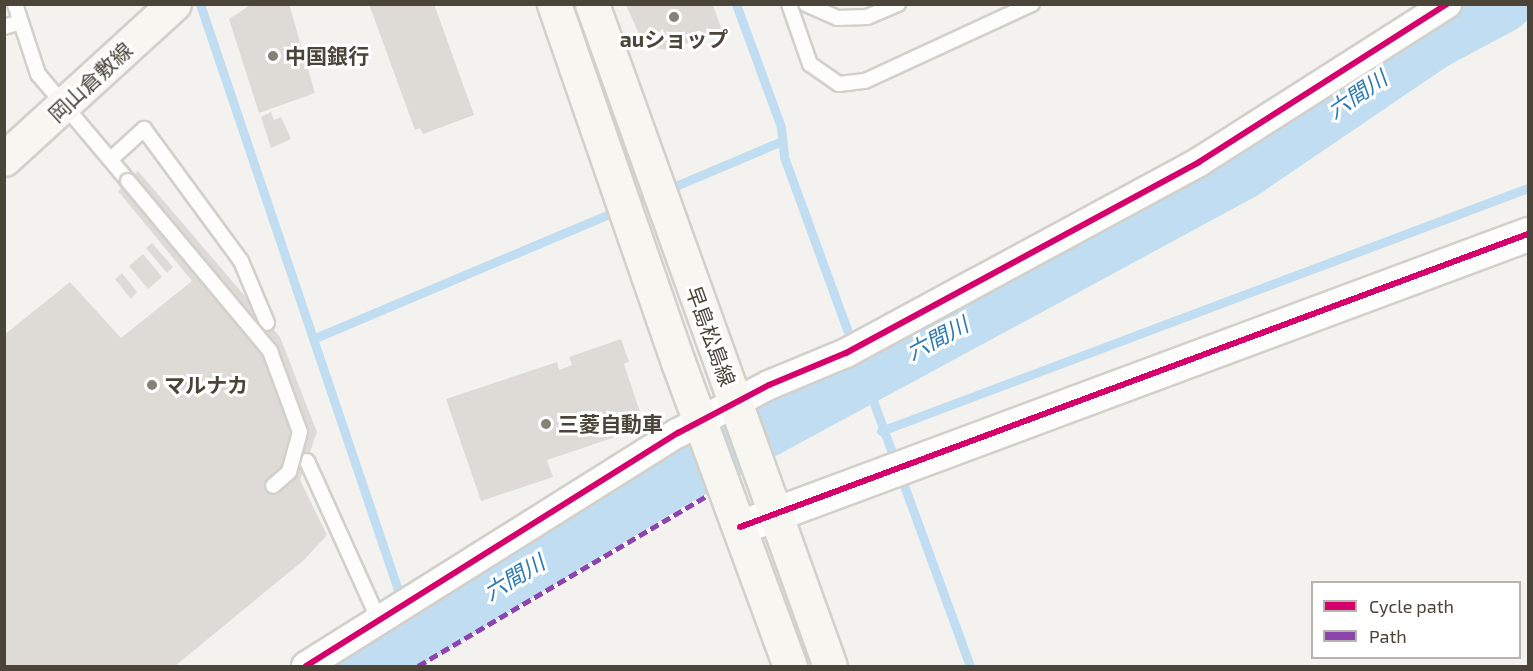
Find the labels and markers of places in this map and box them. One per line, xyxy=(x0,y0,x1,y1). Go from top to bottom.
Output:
marker: auショップ xyxy=(667,10,681,24)
place label: auショップ xyxy=(620,26,728,52)
place label: 中国銀行 xyxy=(285,43,369,69)
marker: 中国銀行 xyxy=(266,49,280,63)
place label: マルナカ xyxy=(164,372,248,398)
marker: マルナカ xyxy=(145,378,159,392)
place label: 三菱自動車 xyxy=(558,411,663,437)
marker: 三菱自動車 xyxy=(539,417,553,431)

